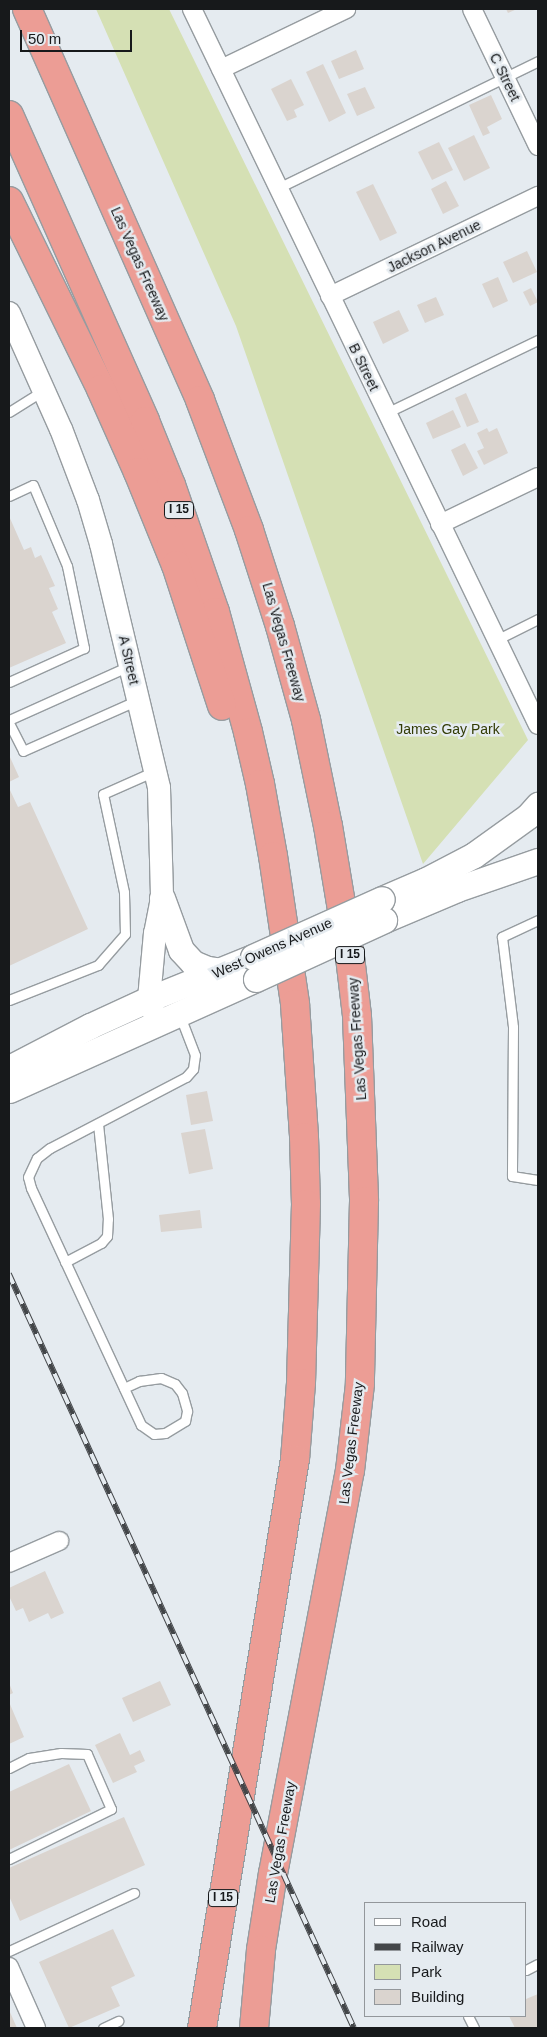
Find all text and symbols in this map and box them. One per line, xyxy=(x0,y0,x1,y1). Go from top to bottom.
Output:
scale bar xyxy=(22,20,135,52)
text: 50 m xyxy=(28,30,61,47)
street label: C Street xyxy=(486,50,524,104)
street label: Las Vegas Freeway xyxy=(107,204,173,324)
street label: Jackson Avenue xyxy=(384,216,484,276)
street label: B Street xyxy=(345,341,383,393)
road number: I 15 xyxy=(163,500,195,520)
street label: Las Vegas Freeway xyxy=(259,581,309,703)
street label: A Street xyxy=(115,633,143,687)
park label: James Gay Park xyxy=(396,721,500,737)
street label: West Owens Avenue xyxy=(209,914,335,982)
road number: I 15 xyxy=(334,946,366,964)
street label: Las Vegas Freeway xyxy=(344,977,370,1101)
street label: Las Vegas Freeway xyxy=(335,1381,367,1505)
street label: Las Vegas Freeway xyxy=(261,1780,299,1904)
road number: I 15 xyxy=(207,1889,239,1908)
legend xyxy=(364,1902,527,2017)
text: Road xyxy=(411,1913,447,1930)
text: Railway xyxy=(411,1938,464,1955)
text: Park xyxy=(411,1963,442,1980)
text: Building xyxy=(411,1988,464,2005)

